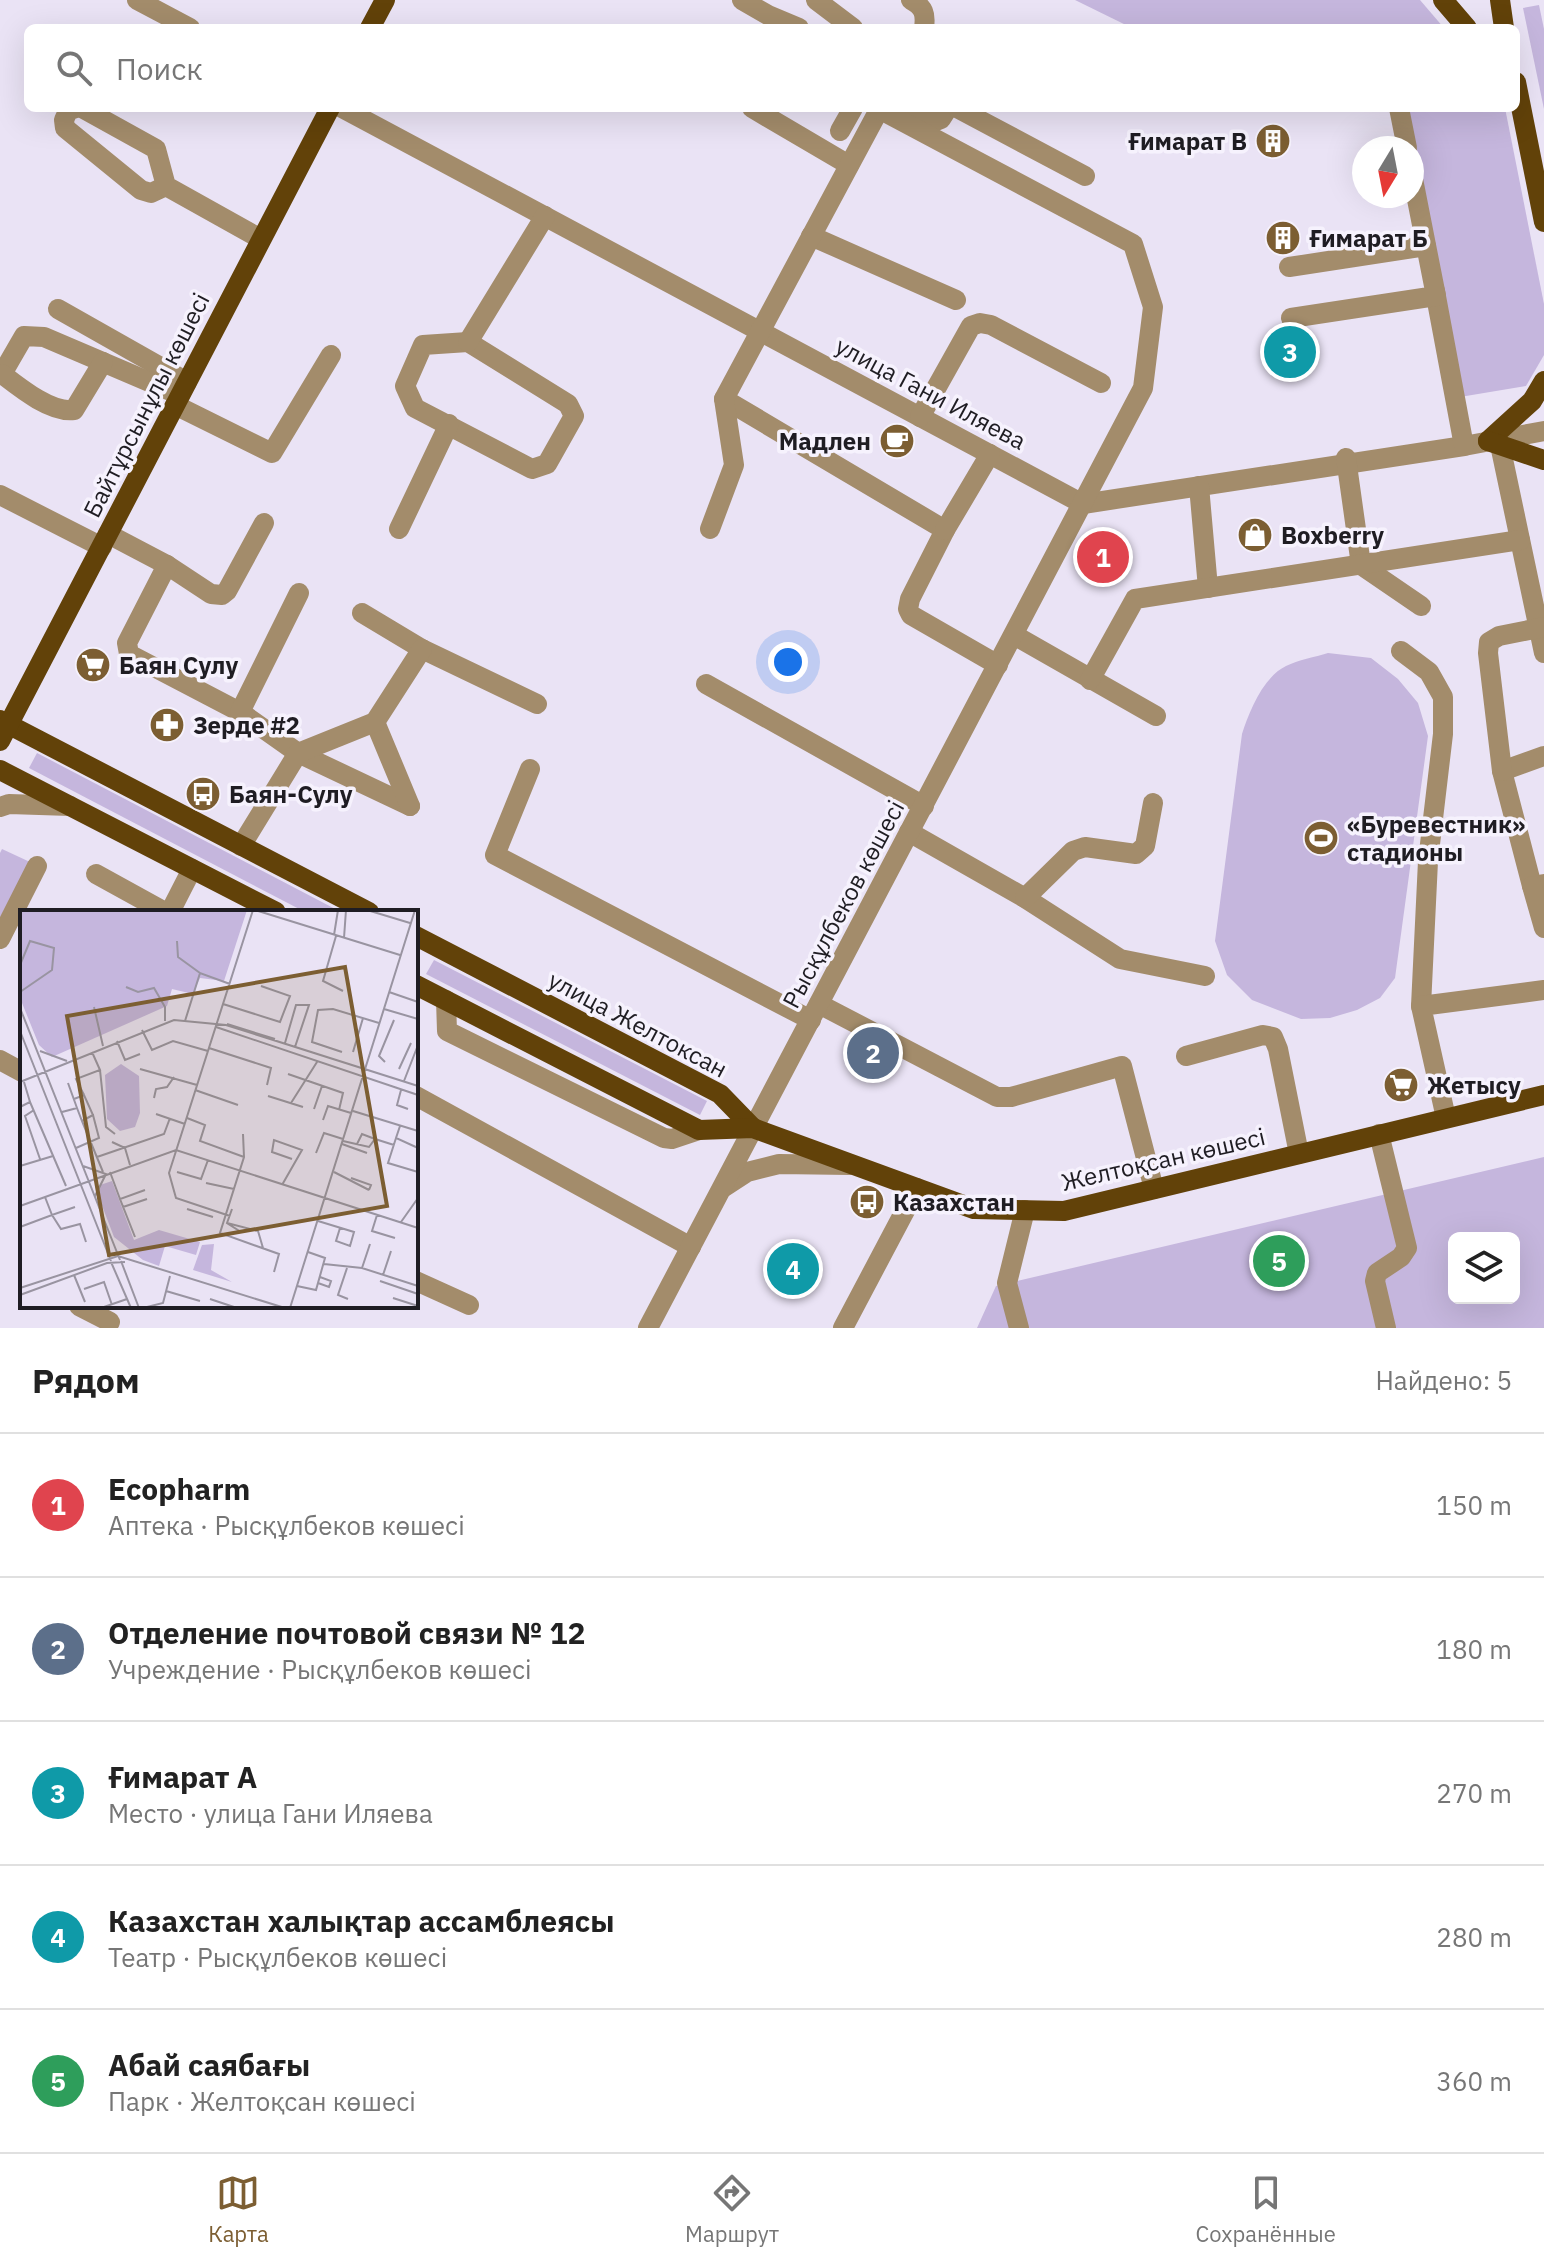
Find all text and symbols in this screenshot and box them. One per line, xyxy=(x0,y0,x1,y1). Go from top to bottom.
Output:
search box xyxy=(24,24,1520,112)
icon: search xyxy=(52,46,96,90)
text: Поиск xyxy=(116,49,203,88)
building icon: Ғимарат В xyxy=(1254,122,1292,160)
place label: Ғимарат В xyxy=(1128,125,1247,157)
north arrow xyxy=(1352,136,1424,208)
building icon: Ғимарат Б xyxy=(1264,219,1302,257)
place label: Ғимарат Б xyxy=(1309,222,1428,254)
street label: Байтұрсынұлы көшесі xyxy=(76,287,216,523)
pin: 3 xyxy=(1264,322,1316,382)
street label: улица Гани Иляева xyxy=(830,329,1032,457)
cafe icon: Мадлен xyxy=(878,422,916,460)
place label: Мадлен xyxy=(779,425,871,457)
shop icon: Boxberry xyxy=(1236,516,1274,554)
place label: Boxberry xyxy=(1281,519,1384,551)
pin: 1 xyxy=(1077,527,1129,587)
your location xyxy=(768,642,808,682)
supermarket icon: Баян Сулу xyxy=(74,646,112,684)
place label: Баян Сулу xyxy=(119,649,238,681)
pharmacy icon: Зерде #2 xyxy=(148,706,186,744)
place label: Зерде #2 xyxy=(193,709,300,741)
bus stop icon: Баян-Сулу xyxy=(184,775,222,813)
place label: Баян-Сулу xyxy=(229,778,353,810)
street label: Рысқұлбеков көшесі xyxy=(775,795,911,1013)
place label: «Буревестник» стадионы xyxy=(1347,808,1526,868)
sports icon: «Буревестник» стадионы xyxy=(1302,819,1340,857)
inset map xyxy=(20,910,418,1308)
street label: улица Желтоксан xyxy=(543,963,733,1085)
pin: 2 xyxy=(847,1023,899,1083)
supermarket icon: Жетысу xyxy=(1382,1066,1420,1104)
place label: Жетысу xyxy=(1427,1069,1521,1101)
street label: Желтоқсан көшесі xyxy=(1058,1120,1268,1198)
bus stop icon: Казахстан xyxy=(848,1183,886,1221)
place label: Казахстан xyxy=(893,1186,1015,1218)
pin: 5 xyxy=(1253,1231,1305,1291)
map controls xyxy=(1448,1232,1520,1304)
button: layers xyxy=(1448,1232,1520,1304)
pin: 4 xyxy=(767,1239,819,1299)
text: Рядом xyxy=(32,1358,140,1402)
text: Найдено: 5 xyxy=(1375,1363,1512,1397)
text: Ecopharm xyxy=(108,1469,250,1508)
text: 1 xyxy=(50,1488,66,1522)
text: 150 m xyxy=(1436,1488,1512,1522)
text: Аптека · Рысқұлбеков көшесі xyxy=(108,1508,465,1542)
text: Отделение почтовой связи № 12 xyxy=(108,1613,585,1652)
text: 2 xyxy=(50,1632,66,1666)
text: 180 m xyxy=(1436,1632,1512,1666)
text: Учреждение · Рысқұлбеков көшесі xyxy=(108,1652,532,1686)
text: Ғимарат А xyxy=(108,1757,257,1796)
text: 3 xyxy=(50,1776,66,1810)
text: 270 m xyxy=(1436,1776,1512,1810)
text: Место · улица Гани Иляева xyxy=(108,1796,433,1830)
text: Казахстан халықтар ассамблеясы xyxy=(108,1901,615,1940)
text: 4 xyxy=(50,1920,66,1954)
text: 280 m xyxy=(1436,1920,1512,1954)
text: Театр · Рысқұлбеков көшесі xyxy=(108,1940,447,1974)
text: Абай саябағы xyxy=(108,2045,310,2084)
text: 5 xyxy=(50,2064,66,2098)
text: 360 m xyxy=(1436,2064,1512,2098)
text: Парк · Желтоқсан көшесі xyxy=(108,2084,416,2118)
tab: Карта xyxy=(208,2171,269,2248)
tab: Маршрут xyxy=(685,2171,779,2248)
tab: Сохранённые xyxy=(1196,2171,1336,2248)

